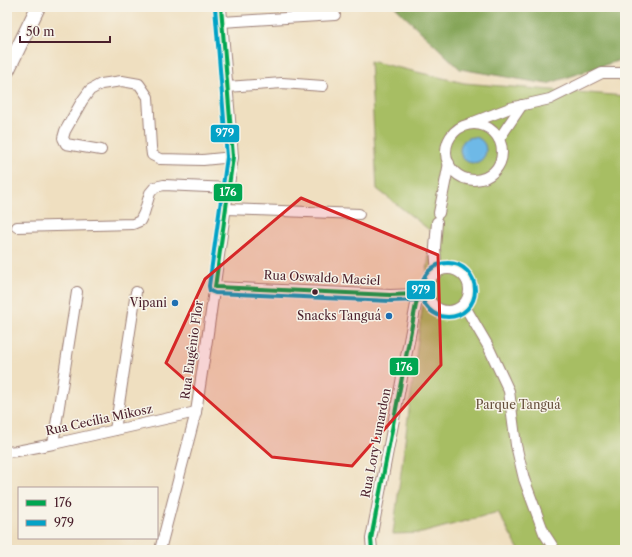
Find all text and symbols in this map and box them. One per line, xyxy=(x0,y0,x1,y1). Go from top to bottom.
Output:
scale bar xyxy=(20,18,110,44)
text: 50 m xyxy=(26,24,55,39)
line badge: 979 xyxy=(210,124,240,143)
text: 979 xyxy=(216,126,235,140)
line badge: 176 xyxy=(213,183,243,202)
text: 176 xyxy=(220,185,237,199)
street label: Rua Oswaldo Maciel xyxy=(263,267,381,288)
line badge: 979 xyxy=(406,280,436,300)
text: 979 xyxy=(412,283,431,297)
unlabelled marker xyxy=(310,287,320,297)
place label: Vipani xyxy=(129,295,167,310)
marker: Vipani xyxy=(170,298,180,308)
street label: Rua Eugênio Flor xyxy=(177,300,206,400)
place label: Snacks Tanguá xyxy=(297,308,382,323)
marker: Snacks Tanguá xyxy=(384,311,394,321)
line badge: 176 xyxy=(389,357,419,376)
text: 176 xyxy=(396,360,413,374)
street label: Rua Lory Lunardon xyxy=(358,386,394,499)
park label: Parque Tanguá xyxy=(476,397,561,412)
street label: Rua Cecília Mikosz xyxy=(44,401,154,438)
legend xyxy=(18,487,158,539)
text: 176 xyxy=(54,495,72,510)
text: 979 xyxy=(54,515,74,530)

